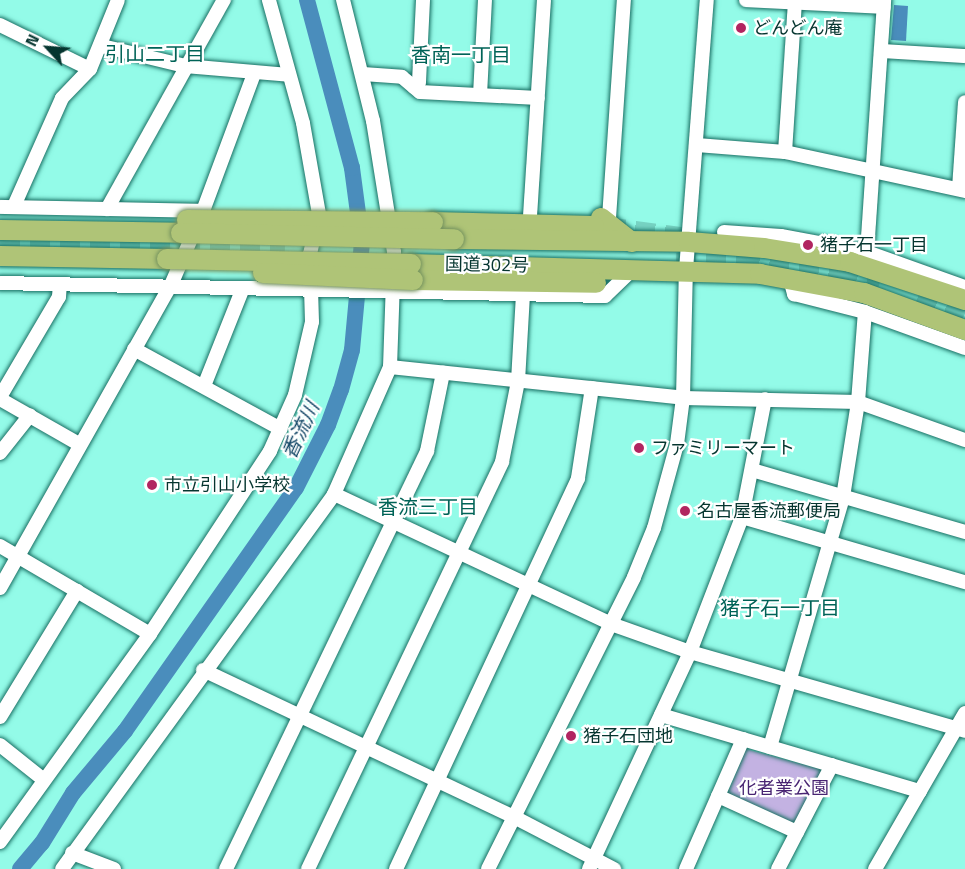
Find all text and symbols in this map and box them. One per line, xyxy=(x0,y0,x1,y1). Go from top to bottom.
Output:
place label: どんどん庵 xyxy=(753,17,843,39)
north arrow xyxy=(18,18,78,78)
marker: どんどん庵 xyxy=(734,21,748,35)
text: N xyxy=(19,30,45,50)
district label: 引山二丁目 xyxy=(105,41,205,65)
district label: 香南一丁目 xyxy=(411,42,511,66)
place label: 猪子石一丁目 xyxy=(820,234,928,256)
marker: 猪子石一丁目 xyxy=(801,238,815,252)
street label: 国道302号 xyxy=(445,253,529,277)
water label: 香流川 xyxy=(276,398,324,462)
place label: ファミリーマート xyxy=(651,437,795,459)
marker: ファミリーマート xyxy=(632,441,646,455)
place label: 市立引山小学校 xyxy=(164,474,290,496)
marker: 市立引山小学校 xyxy=(145,478,159,492)
district label: 香流三丁目 xyxy=(378,494,478,518)
place label: 名古屋香流郵便局 xyxy=(697,500,841,522)
marker: 名古屋香流郵便局 xyxy=(678,504,692,518)
district label: 猪子石一丁目 xyxy=(720,595,840,619)
place label: 猪子石団地 xyxy=(583,725,673,747)
marker: 猪子石団地 xyxy=(564,729,578,743)
park label: 化者業公園 xyxy=(739,777,829,799)

